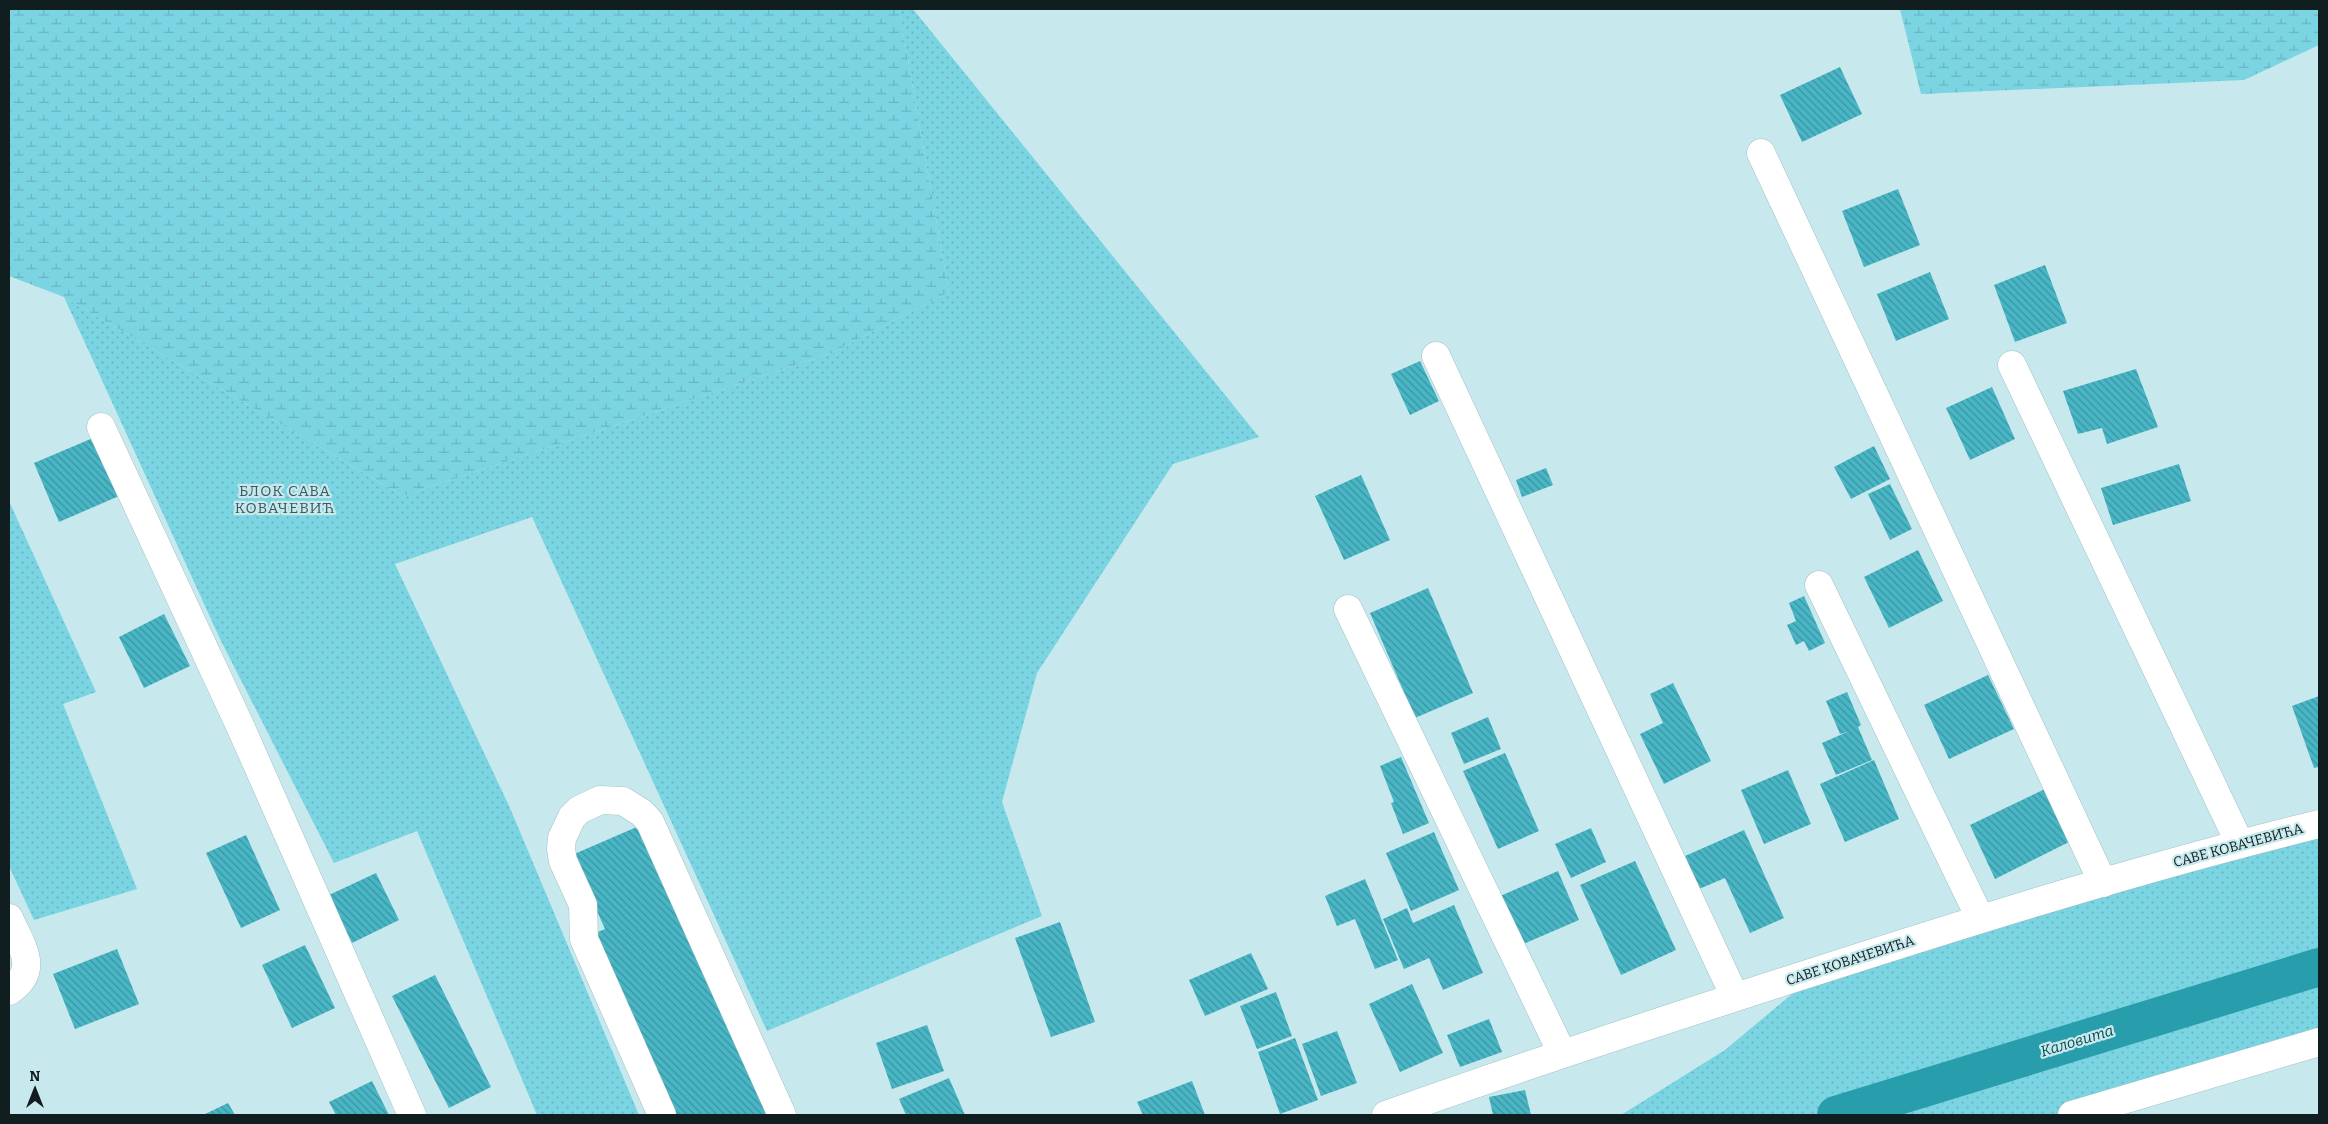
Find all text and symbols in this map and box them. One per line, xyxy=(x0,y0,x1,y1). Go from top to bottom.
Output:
district label: БЛОК САВА КОВАЧЕВИЋ xyxy=(235,482,335,517)
street label: САВЕ КОВАЧЕВИЋА xyxy=(2171,820,2305,871)
street label: САВЕ КОВАЧЕВИЋА xyxy=(1784,932,1916,989)
water label: Каловита xyxy=(2038,1021,2116,1061)
north arrow xyxy=(10,1064,60,1114)
text: N xyxy=(30,1068,41,1085)

